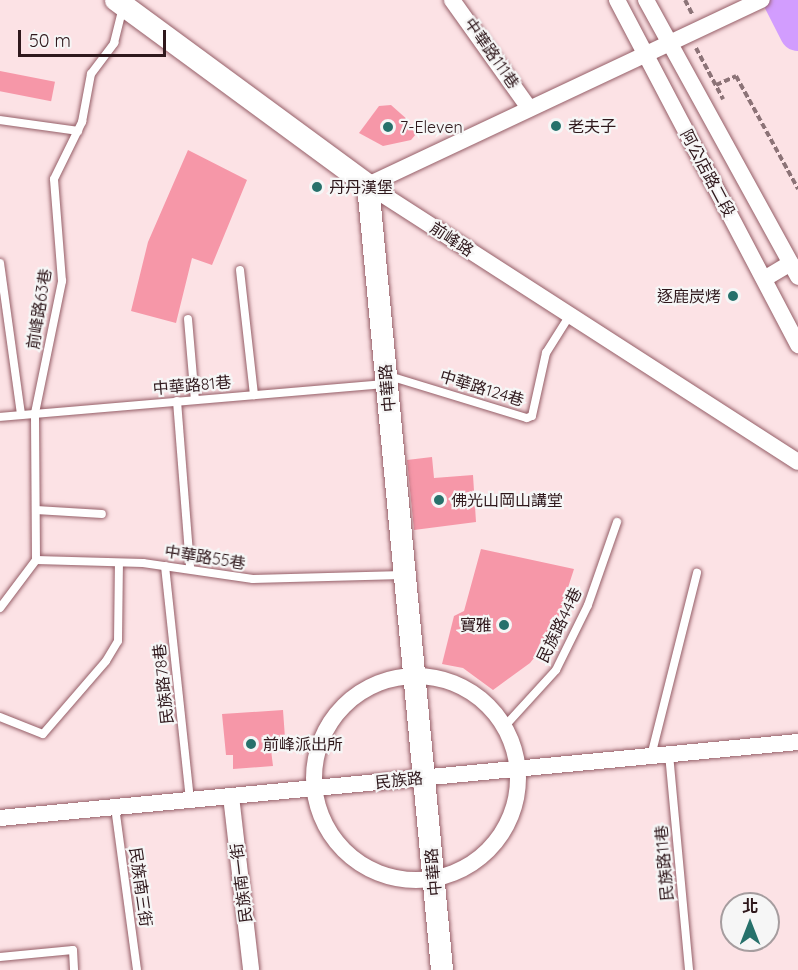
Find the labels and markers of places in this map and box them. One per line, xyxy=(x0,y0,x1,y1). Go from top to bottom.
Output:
place label: 老夫子 xyxy=(568,116,616,136)
place label: 7-Eleven xyxy=(400,117,463,137)
marker: 老夫子 xyxy=(549,119,563,133)
marker: 7-Eleven xyxy=(381,120,395,134)
place label: 丹丹漢堡 xyxy=(329,177,393,197)
marker: 丹丹漢堡 xyxy=(310,180,324,194)
place label: 逐鹿炭烤 xyxy=(657,286,721,306)
marker: 逐鹿炭烤 xyxy=(726,289,740,303)
place label: 佛光山岡山講堂 xyxy=(451,490,563,510)
marker: 佛光山岡山講堂 xyxy=(432,493,446,507)
place label: 寶雅 xyxy=(460,615,492,635)
marker: 寶雅 xyxy=(497,618,511,632)
place label: 前峰派出所 xyxy=(263,734,343,754)
marker: 前峰派出所 xyxy=(244,737,258,751)

